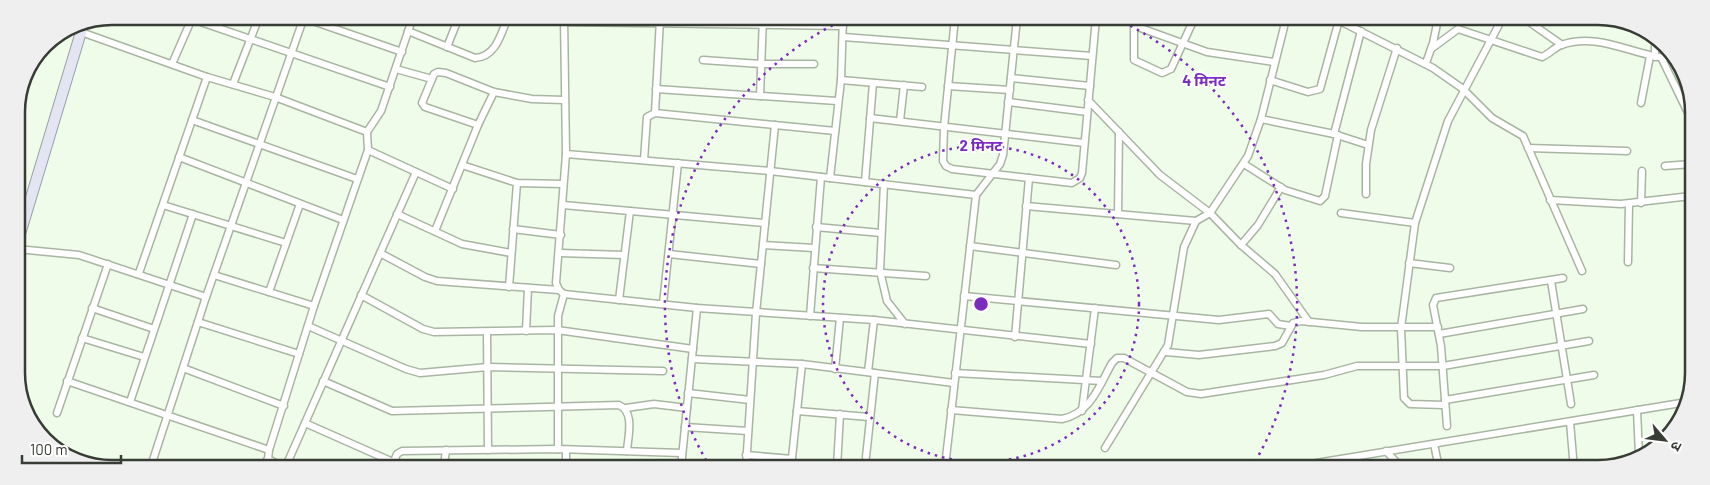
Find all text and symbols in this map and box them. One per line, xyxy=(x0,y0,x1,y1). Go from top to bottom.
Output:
text: 4 मिनट xyxy=(1182,71,1227,89)
text: 2 मिनट xyxy=(960,136,1003,154)
centre of rings xyxy=(972,295,990,313)
north arrow xyxy=(1640,415,1690,465)
scale bar xyxy=(22,432,121,464)
text: उ xyxy=(1667,439,1686,455)
text: 100 m xyxy=(30,440,68,458)

